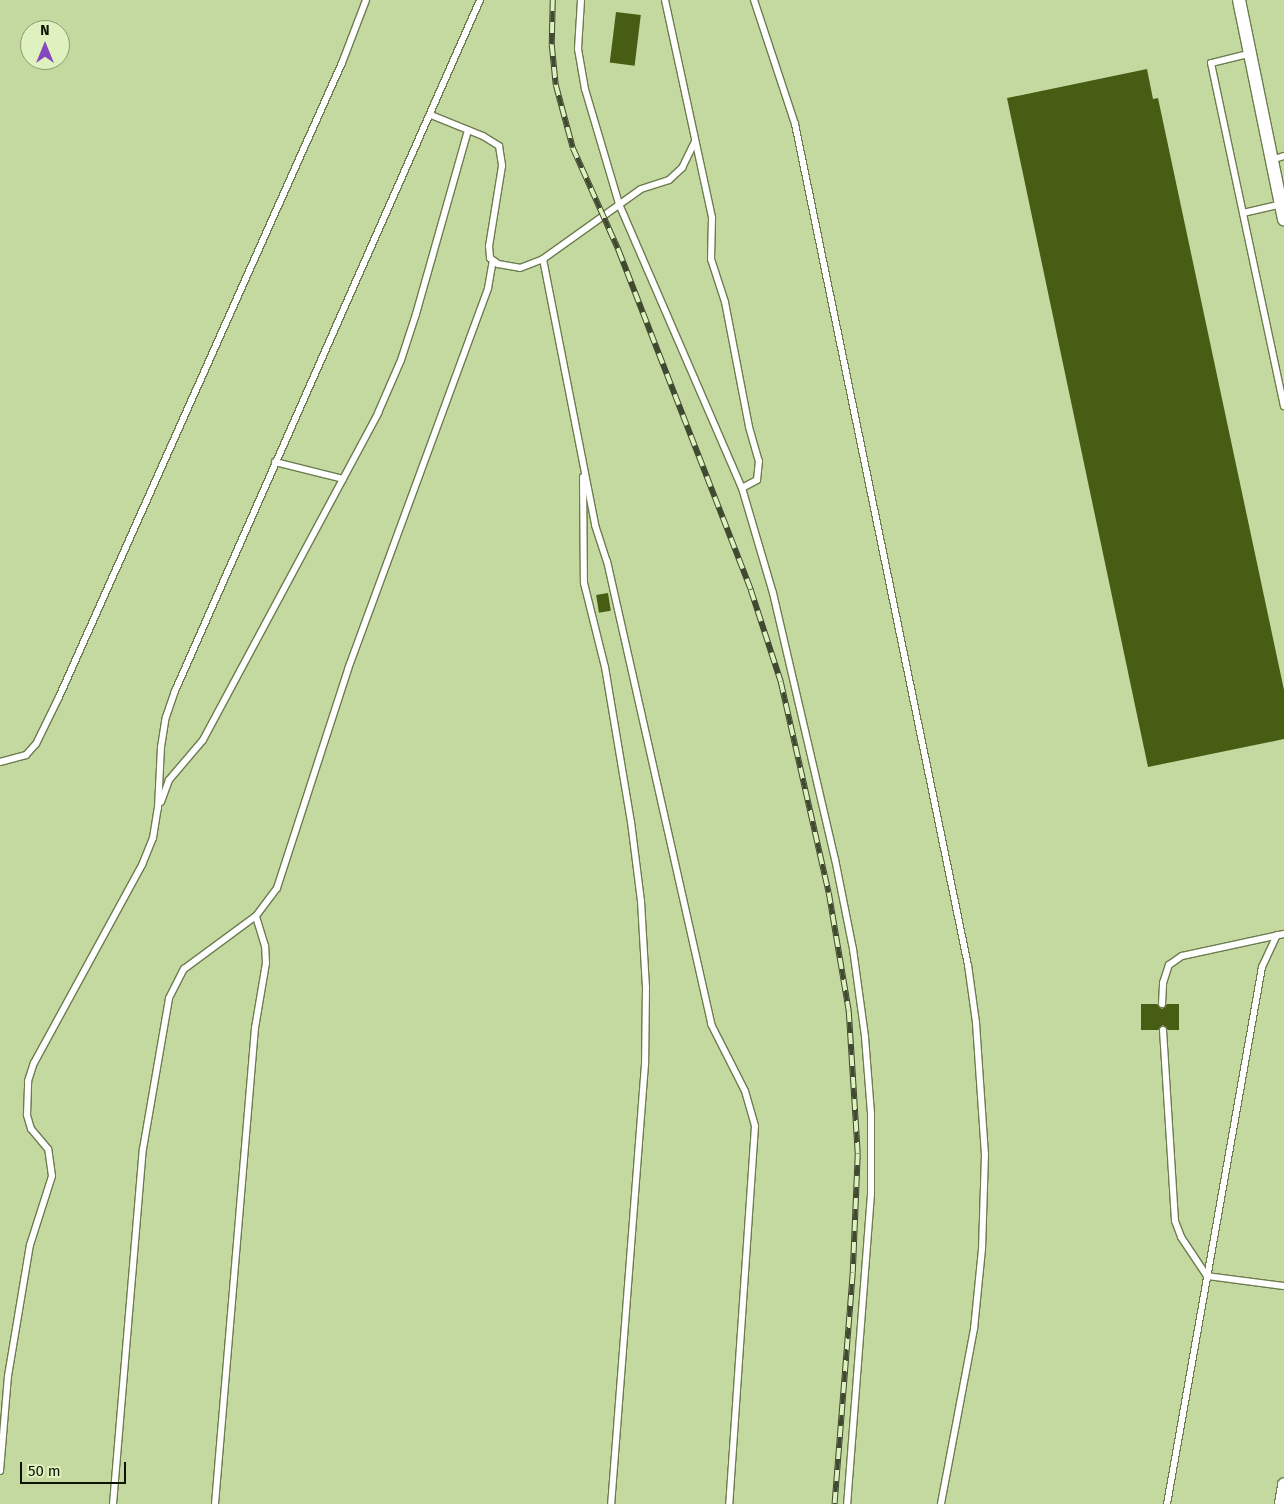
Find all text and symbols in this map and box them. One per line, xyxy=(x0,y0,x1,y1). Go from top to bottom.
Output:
north arrow xyxy=(20,20,70,70)
text: N xyxy=(40,22,50,39)
scale bar xyxy=(22,1452,129,1484)
text: 50 m xyxy=(28,1462,61,1480)

